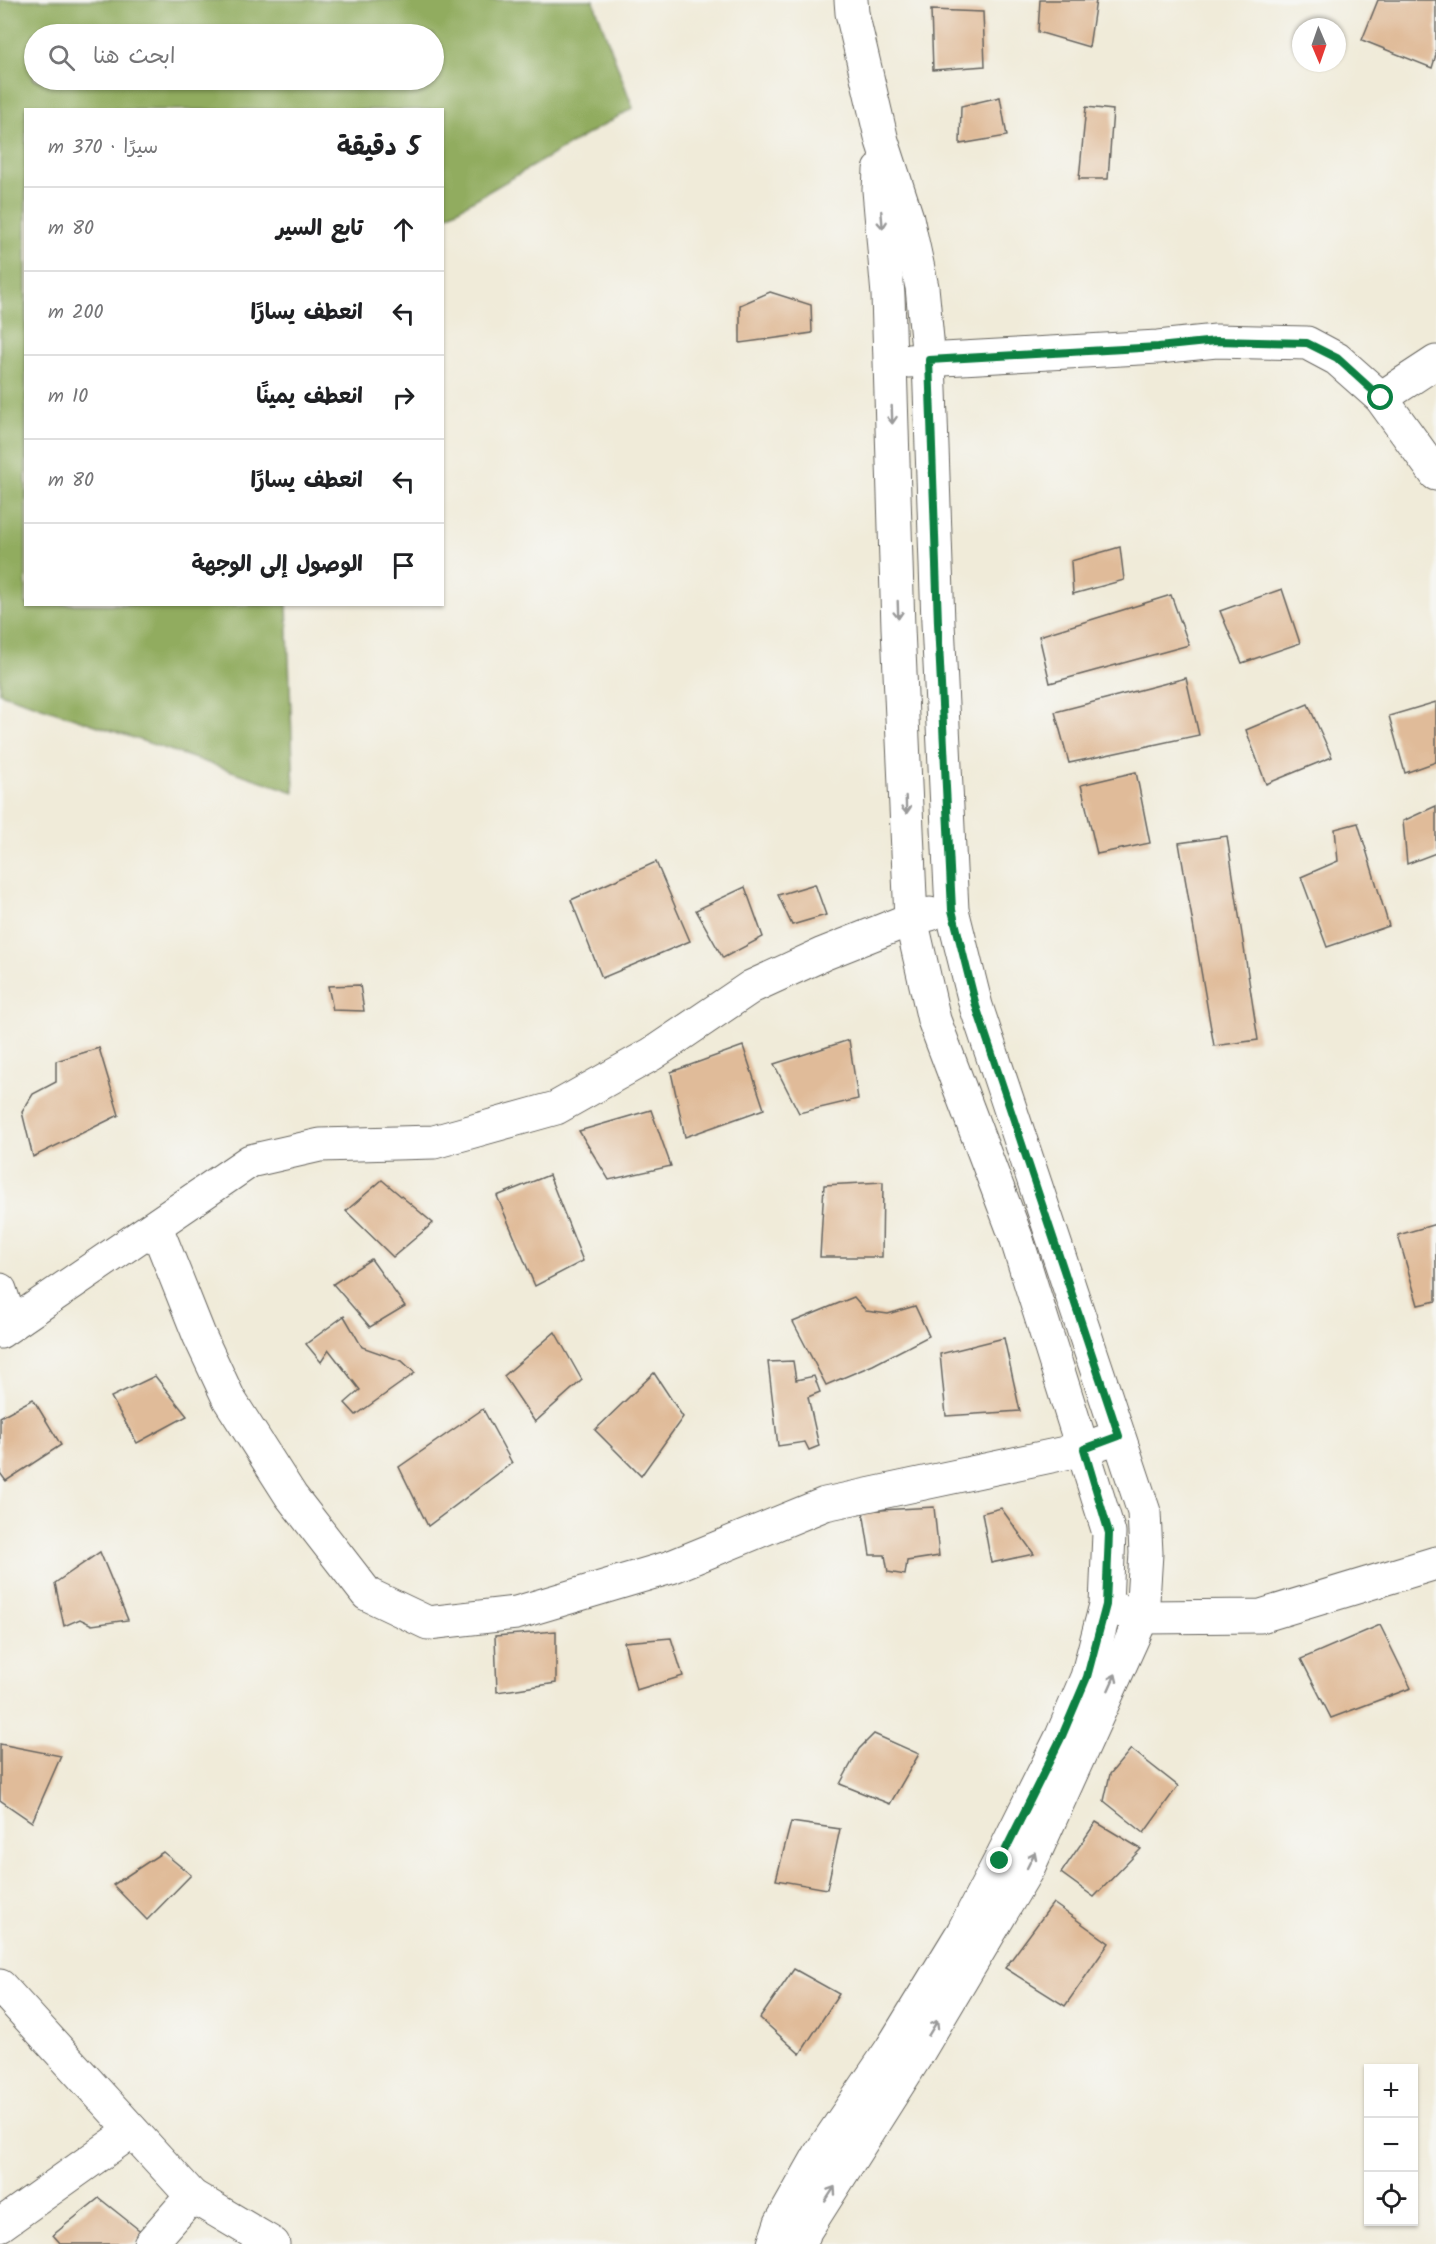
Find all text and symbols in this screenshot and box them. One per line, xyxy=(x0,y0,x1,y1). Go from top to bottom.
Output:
north arrow xyxy=(1292,18,1346,72)
search box xyxy=(24,24,444,90)
text: ابحث هنا xyxy=(93,40,175,75)
icon: search xyxy=(45,41,78,74)
text: 5 دقيقة xyxy=(337,127,420,169)
text: سيرًا · 370 m xyxy=(48,132,158,164)
one-way arrow xyxy=(877,210,888,230)
text: تابع السير xyxy=(276,212,363,247)
text: 80 m xyxy=(48,213,94,245)
icon: ahead xyxy=(387,213,420,246)
text: انعطف يسارًا xyxy=(251,296,363,331)
text: 200 m xyxy=(48,297,104,329)
icon: left xyxy=(387,297,420,330)
text: انعطف يمينًا xyxy=(256,380,363,415)
text: 10 m xyxy=(48,381,88,413)
icon: right xyxy=(387,381,420,414)
route start xyxy=(1367,384,1393,410)
one-way arrow xyxy=(886,404,897,424)
text: انعطف يسارًا xyxy=(251,464,363,499)
text: 80 m xyxy=(48,465,94,497)
icon: left xyxy=(387,465,420,498)
text: الوصول إلى الوجهة xyxy=(191,548,363,583)
icon: arrive xyxy=(387,549,420,582)
one-way arrow xyxy=(892,599,903,619)
one-way arrow xyxy=(900,794,911,814)
one-way arrow xyxy=(1107,1674,1119,1692)
route end xyxy=(986,1847,1012,1873)
one-way arrow xyxy=(1026,1851,1038,1869)
one-way arrow xyxy=(927,2020,939,2037)
map controls xyxy=(1364,2064,1418,2226)
button: + xyxy=(1364,2064,1418,2118)
button: − xyxy=(1364,2118,1418,2172)
button: locate xyxy=(1364,2172,1418,2226)
one-way arrow xyxy=(824,2186,836,2203)

